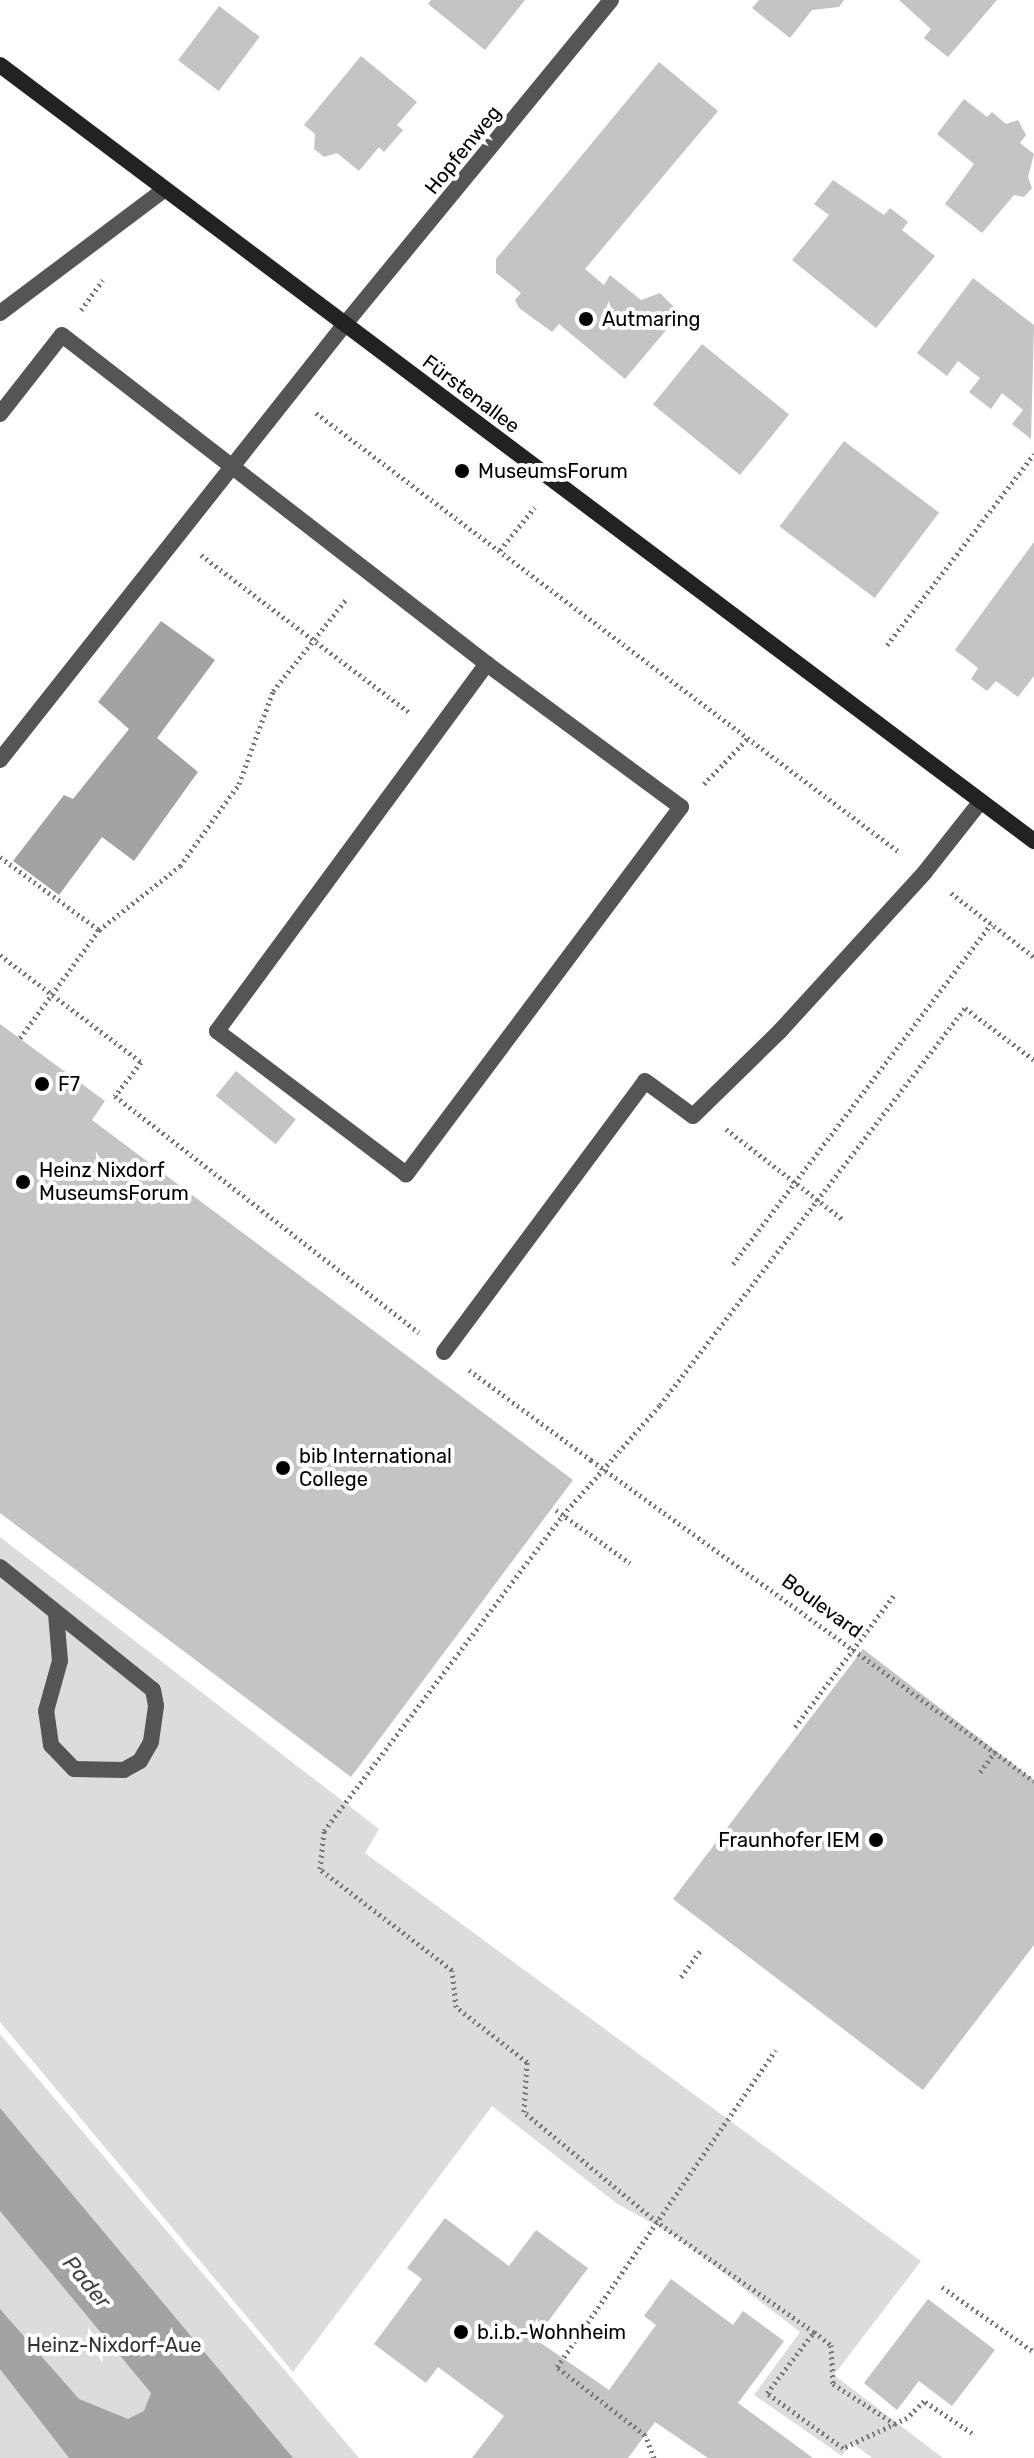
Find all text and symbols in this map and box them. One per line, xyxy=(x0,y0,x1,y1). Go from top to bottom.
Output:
street label: Hopfenweg xyxy=(420,101,506,199)
place label: Autmaring xyxy=(602,307,700,331)
marker: Autmaring xyxy=(577,310,595,328)
street label: Fürstenallee xyxy=(418,350,524,438)
place label: MuseumsForum xyxy=(478,459,628,483)
marker: MuseumsForum xyxy=(453,462,471,480)
place label: F7 xyxy=(58,1072,80,1096)
marker: F7 xyxy=(33,1075,51,1093)
place label: Heinz Nixdorf MuseumsForum xyxy=(39,1158,189,1205)
marker: Heinz Nixdorf MuseumsForum xyxy=(14,1173,32,1191)
place label: bib International College xyxy=(299,1444,452,1491)
marker: bib International College xyxy=(274,1459,292,1477)
street label: Boulevard xyxy=(777,1569,867,1643)
place label: Fraunhofer IEM xyxy=(718,1828,860,1852)
marker: Fraunhofer IEM xyxy=(867,1831,885,1849)
water label: Pader xyxy=(57,2250,117,2314)
place label: b.i.b.-Wohnheim xyxy=(477,2320,626,2344)
marker: b.i.b.-Wohnheim xyxy=(452,2323,470,2341)
park label: Heinz-Nixdorf-Aue xyxy=(27,2333,201,2357)

